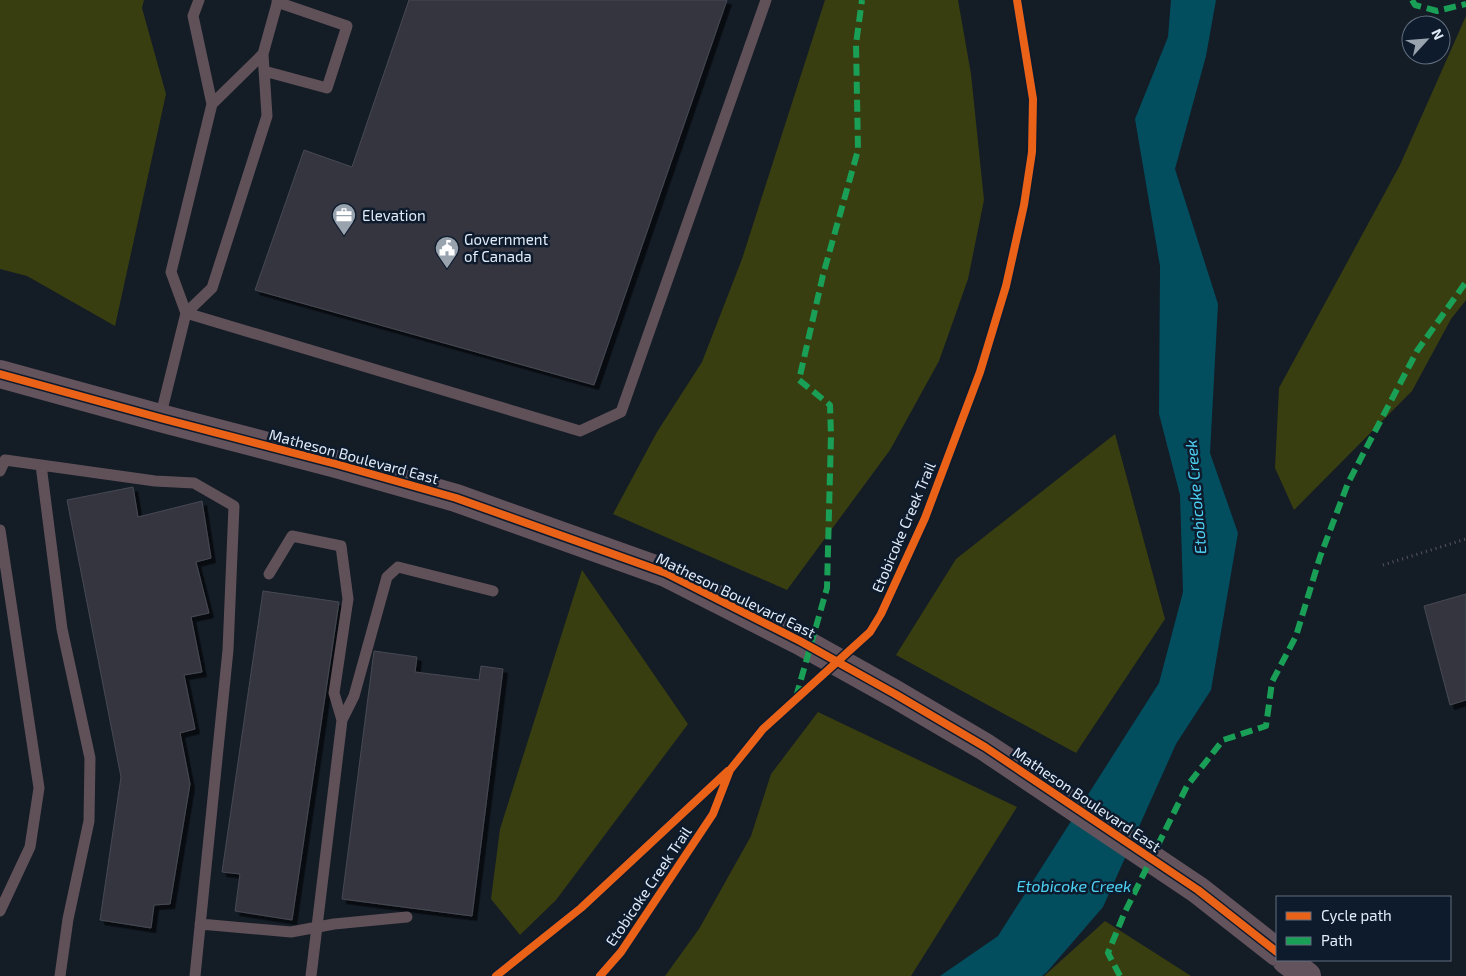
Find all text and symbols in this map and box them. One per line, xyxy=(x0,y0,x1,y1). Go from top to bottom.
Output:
north arrow xyxy=(1401,15,1451,65)
text: N xyxy=(1428,26,1448,42)
office icon: Elevation xyxy=(331,202,357,236)
place label: Elevation xyxy=(362,206,426,224)
place label: Government of Canada xyxy=(464,230,548,265)
public building icon: Government of Canada xyxy=(434,235,460,269)
street label: Matheson Boulevard East xyxy=(267,425,441,487)
water label: Etobicoke Creek xyxy=(1181,439,1209,555)
street label: Etobicoke Creek Trail xyxy=(867,458,939,595)
street label: Matheson Boulevard East xyxy=(654,549,819,642)
street label: Matheson Boulevard East xyxy=(1010,743,1165,855)
street label: Etobicoke Creek Trail xyxy=(601,822,695,949)
water label: Etobicoke Creek xyxy=(1017,876,1131,895)
legend xyxy=(1276,896,1451,961)
text: Cycle path xyxy=(1321,906,1392,924)
text: Path xyxy=(1321,931,1352,949)

